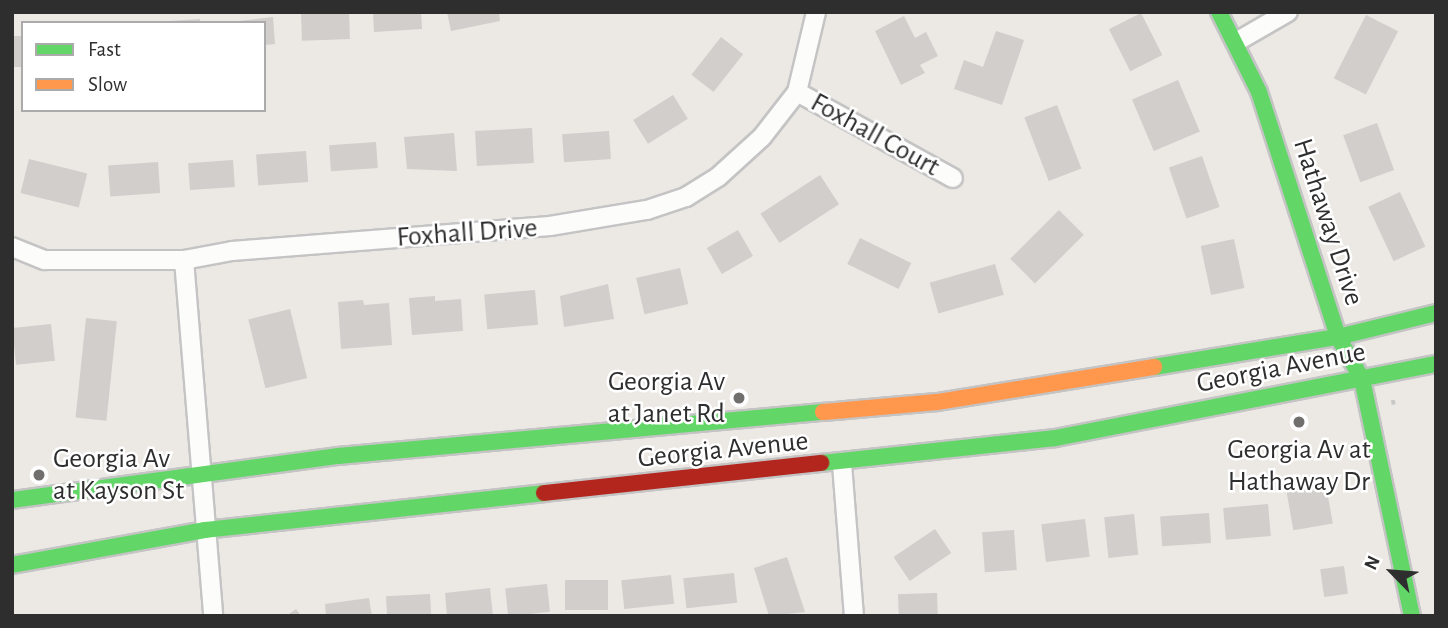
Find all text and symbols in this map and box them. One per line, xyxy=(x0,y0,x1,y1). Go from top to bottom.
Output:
legend xyxy=(21,21,266,112)
text: Fast xyxy=(88,39,121,60)
text: Slow xyxy=(88,74,127,95)
street label: Foxhall Court xyxy=(805,86,945,184)
street label: Hathaway Drive xyxy=(1285,134,1371,310)
street label: Foxhall Drive xyxy=(396,211,538,255)
street label: Georgia Avenue xyxy=(1194,335,1368,401)
place label: Georgia Av at Janet Rd xyxy=(608,365,725,431)
marker: Georgia Av at Janet Rd xyxy=(731,390,747,406)
marker: Georgia Av at Hathaway Dr xyxy=(1291,414,1307,430)
street label: Georgia Avenue xyxy=(636,424,810,476)
place label: Georgia Av at Hathaway Dr xyxy=(1227,433,1371,499)
place label: Georgia Av at Kayson St xyxy=(53,442,184,508)
marker: Georgia Av at Kayson St xyxy=(31,467,47,483)
north arrow xyxy=(1357,537,1427,607)
text: N xyxy=(1361,553,1384,573)

